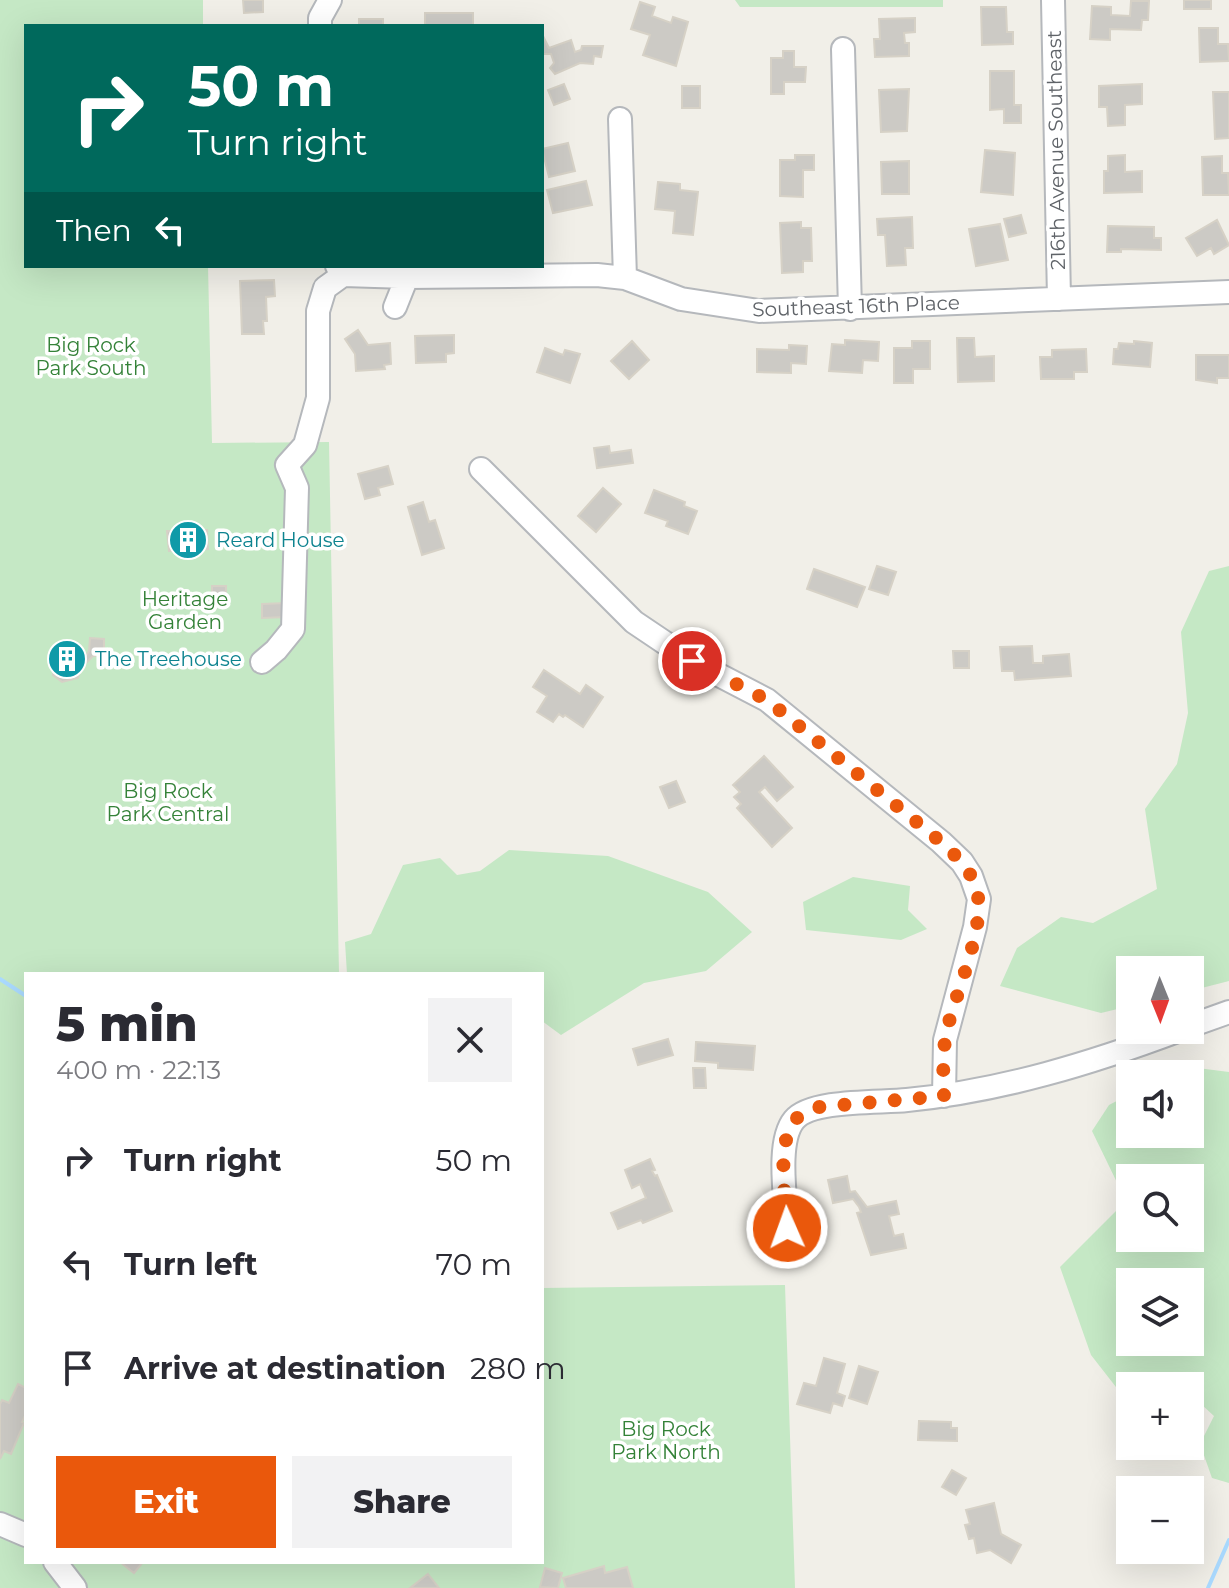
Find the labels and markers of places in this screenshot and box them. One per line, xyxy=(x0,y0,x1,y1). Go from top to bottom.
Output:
building icon: Reard House xyxy=(167,519,209,561)
place label: Reard House xyxy=(216,528,345,552)
pin xyxy=(658,627,726,695)
building icon: The Treehouse xyxy=(46,638,88,680)
place label: The Treehouse xyxy=(95,647,242,671)

